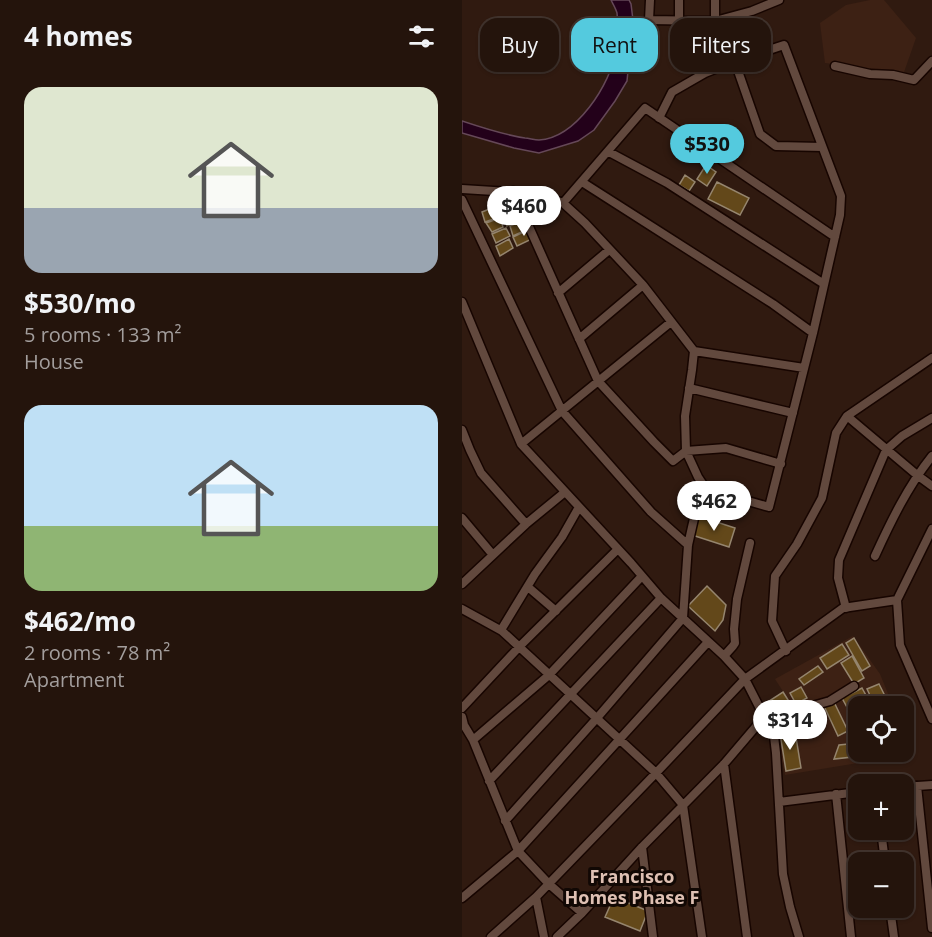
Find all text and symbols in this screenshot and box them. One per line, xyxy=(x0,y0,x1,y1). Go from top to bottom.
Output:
text: 4 homes xyxy=(24,18,133,54)
chip: Buy xyxy=(480,18,559,72)
chip: Rent xyxy=(571,18,658,72)
chip: Filters xyxy=(670,18,771,72)
icon: filters xyxy=(405,20,438,53)
pin: $530 xyxy=(671,124,743,175)
icon: home xyxy=(177,126,285,234)
text: $530 xyxy=(684,130,730,157)
pin: $460 xyxy=(488,186,560,237)
text: $460 xyxy=(501,192,547,219)
text: $530/mo xyxy=(24,285,136,321)
text: 5 rooms · 133 m² xyxy=(24,321,182,348)
text: House xyxy=(24,348,84,375)
icon: home xyxy=(177,444,285,552)
pin: $462 xyxy=(678,481,750,532)
text: $462 xyxy=(691,487,737,514)
text: $462/mo xyxy=(24,603,136,639)
text: 2 rooms · 78 m² xyxy=(24,639,170,666)
text: Apartment xyxy=(24,666,124,693)
map controls xyxy=(848,696,914,918)
button: locate xyxy=(848,696,914,762)
pin: $314 xyxy=(754,700,826,751)
text: $314 xyxy=(767,706,813,733)
button: + xyxy=(848,774,914,840)
button: − xyxy=(848,852,914,918)
district label: Francisco Homes Phase F xyxy=(565,864,700,909)

